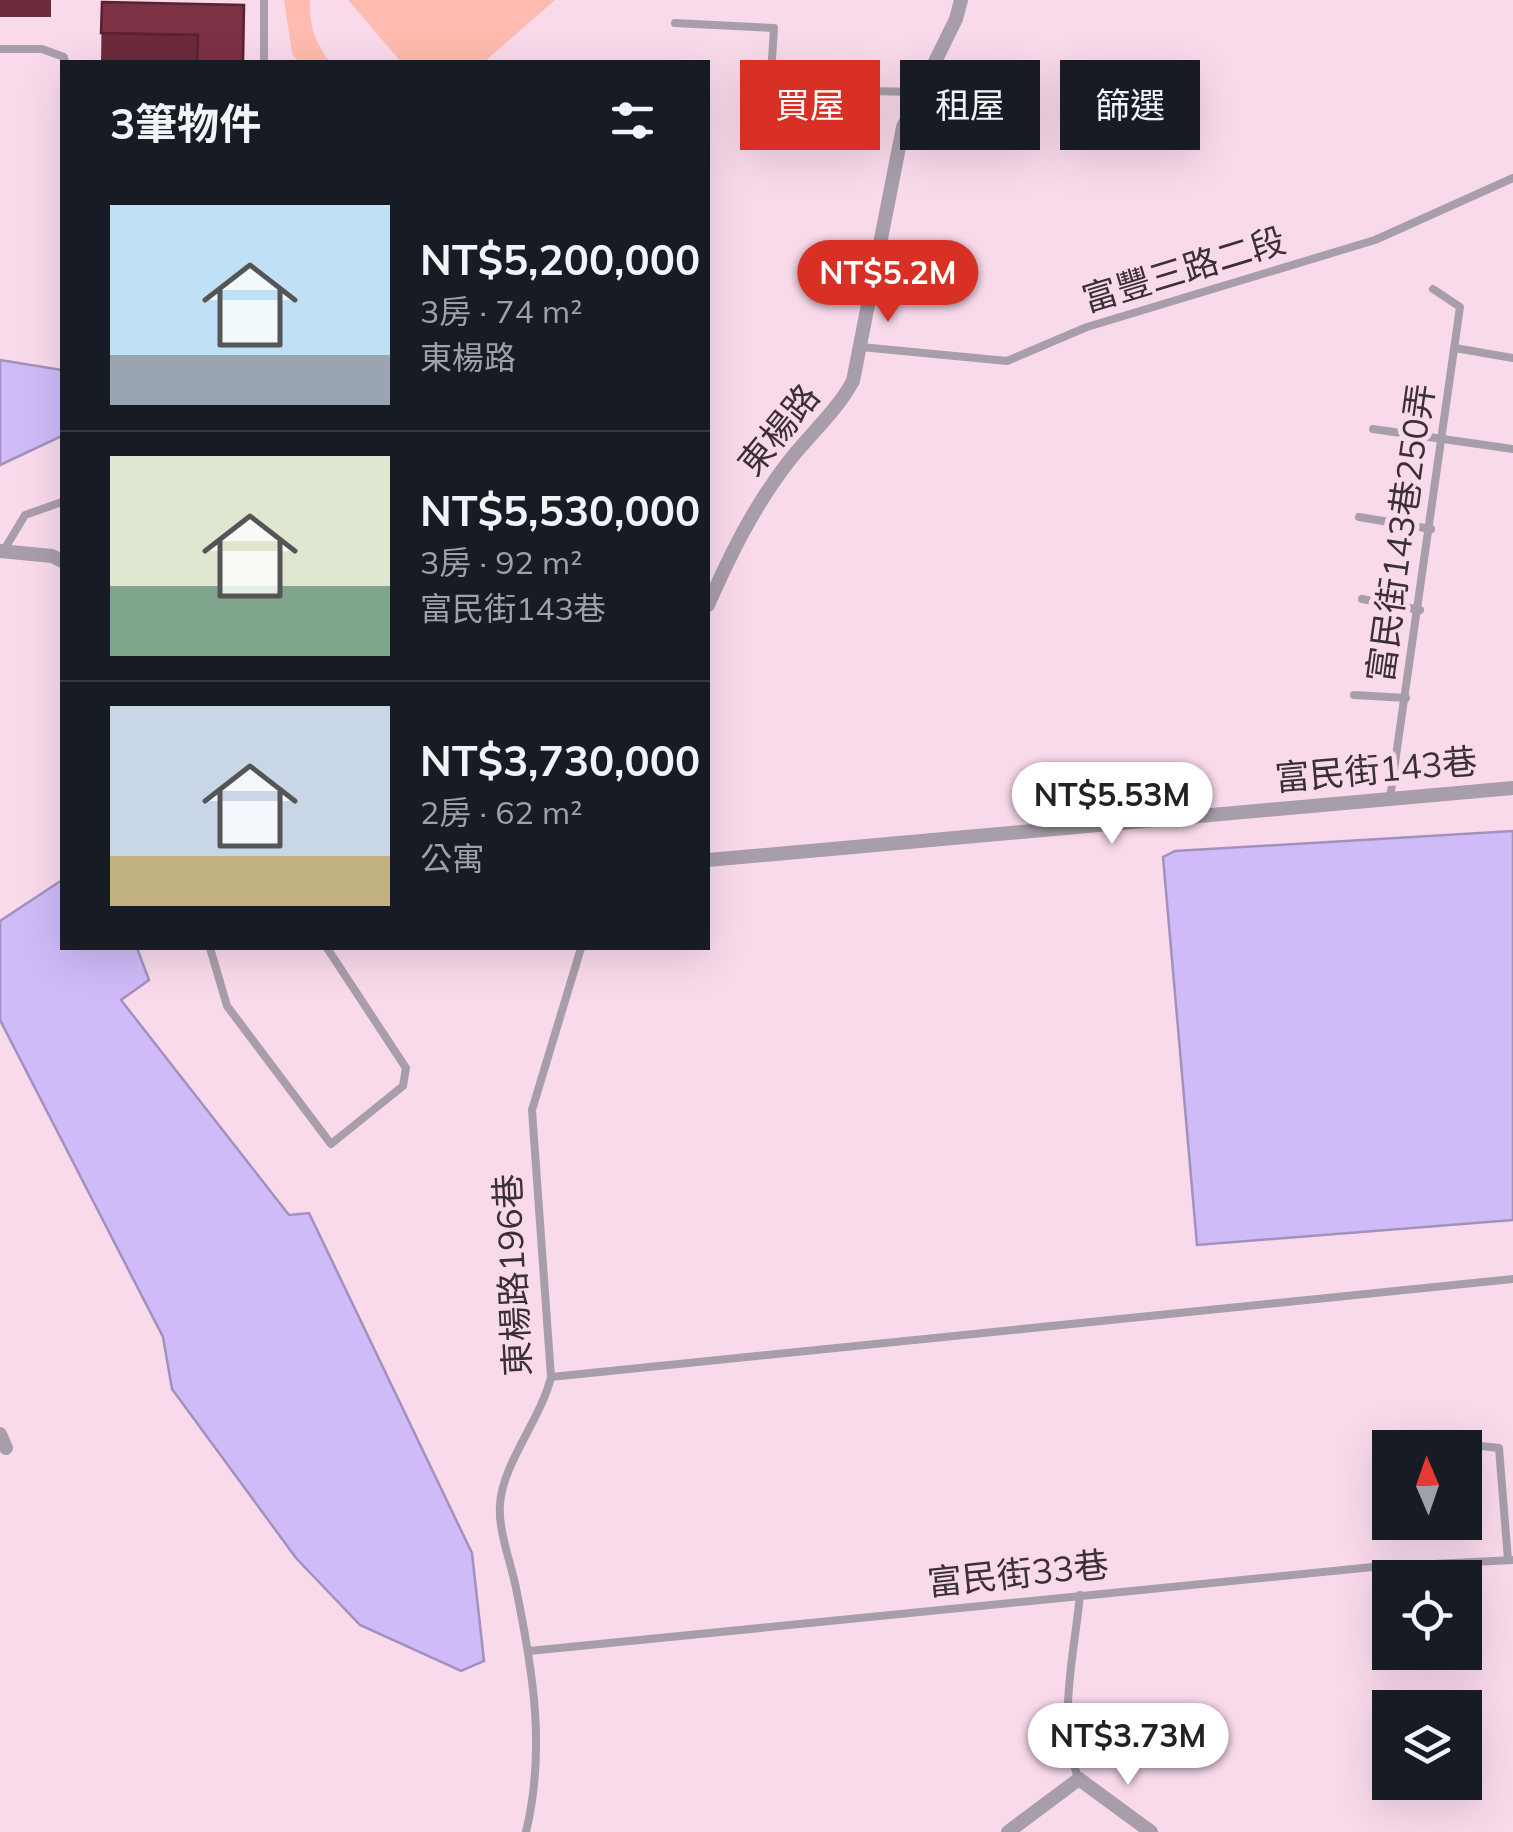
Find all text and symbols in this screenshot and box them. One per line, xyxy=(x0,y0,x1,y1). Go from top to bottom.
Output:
chip: 買屋 xyxy=(740,60,880,150)
chip: 租屋 xyxy=(900,60,1040,150)
chip: 篩選 xyxy=(1060,60,1200,150)
icon: filters xyxy=(605,93,660,148)
text: 3筆物件 xyxy=(110,97,261,150)
street label: 富豐三路二段 xyxy=(1077,217,1291,321)
text: NT$5,200,000 xyxy=(420,233,700,286)
pin: NT$5.2M xyxy=(796,240,980,325)
icon: home xyxy=(190,245,310,365)
text: NT$5.2M xyxy=(819,252,957,292)
text: 3房 · 74 m² xyxy=(420,291,582,331)
text: 東楊路 xyxy=(420,337,516,377)
street label: 東楊路 xyxy=(728,375,828,484)
street label: 富民街143巷250弄 xyxy=(1357,381,1443,685)
text: NT$5,530,000 xyxy=(420,484,700,537)
icon: home xyxy=(190,496,310,616)
text: 3房 · 92 m² xyxy=(420,542,582,582)
text: 富民街143巷 xyxy=(420,588,606,628)
text: NT$3,730,000 xyxy=(420,734,700,787)
street label: 富民街143巷 xyxy=(1273,738,1479,800)
icon: home xyxy=(190,746,310,866)
pin: NT$5.53M xyxy=(1009,762,1215,847)
text: NT$5.53M xyxy=(1034,774,1190,814)
text: 2房 · 62 m² xyxy=(420,792,582,832)
text: 公寓 xyxy=(420,838,484,878)
street label: 東楊路196巷 xyxy=(485,1173,539,1378)
north arrow xyxy=(1372,1430,1482,1540)
map controls xyxy=(1372,1430,1482,1800)
street label: 富民街33巷 xyxy=(925,1542,1111,1604)
button: locate xyxy=(1372,1560,1482,1670)
button: layers xyxy=(1372,1690,1482,1800)
pin: NT$3.73M xyxy=(1025,1703,1231,1788)
text: NT$3.73M xyxy=(1050,1715,1206,1755)

